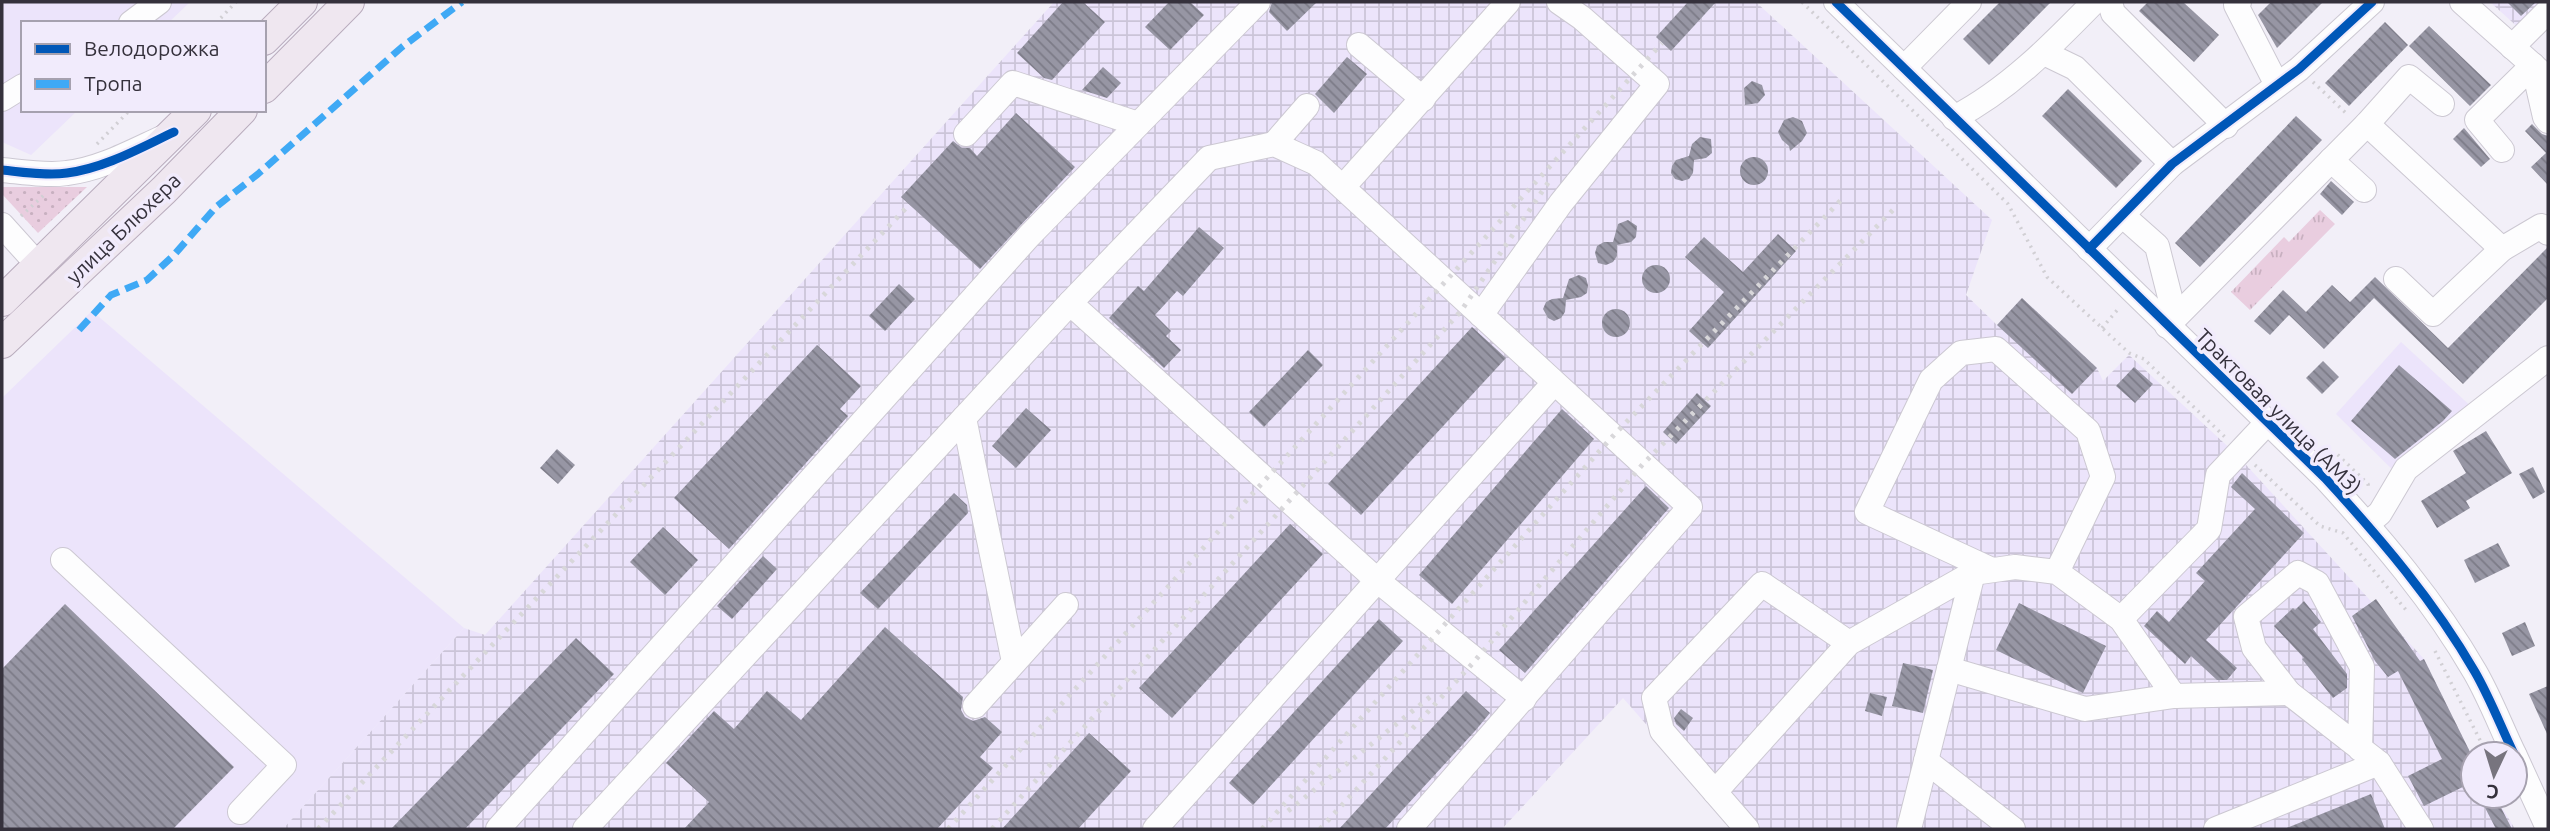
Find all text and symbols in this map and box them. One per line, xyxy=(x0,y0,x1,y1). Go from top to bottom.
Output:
legend xyxy=(21,21,266,112)
text: Велодорожка xyxy=(84,36,220,60)
text: Тропа xyxy=(84,71,143,95)
street label: улица Блюхера xyxy=(61,168,185,288)
street label: Трактовая улица (АМЗ) xyxy=(2191,323,2367,499)
north arrow xyxy=(2459,740,2529,810)
text: С xyxy=(2486,781,2500,803)

